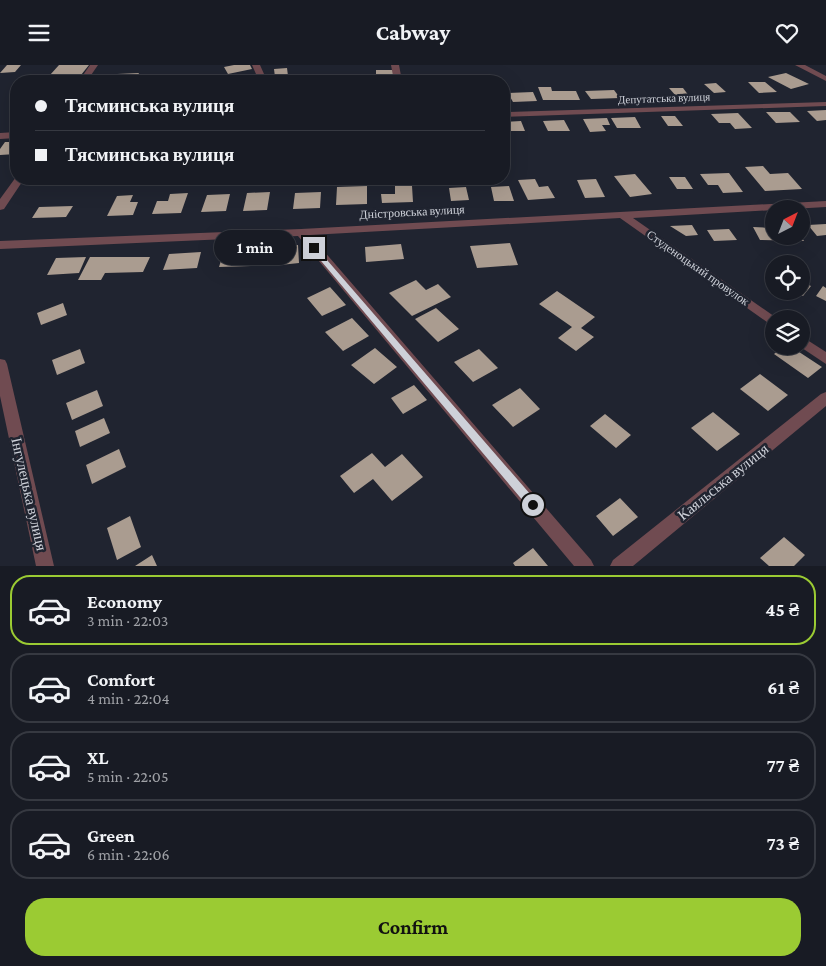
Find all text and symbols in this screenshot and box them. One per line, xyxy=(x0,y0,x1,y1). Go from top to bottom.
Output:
icon: menu xyxy=(25,19,53,47)
icon: heart xyxy=(773,19,801,47)
text: Cabway xyxy=(376,20,450,45)
street label: Депутатська вулиця xyxy=(618,90,710,106)
text: Тясминська вулиця xyxy=(65,95,234,116)
text: Тясминська вулиця xyxy=(65,144,234,165)
north arrow xyxy=(765,200,810,245)
map controls xyxy=(765,200,810,355)
street label: Дністровська вулиця xyxy=(359,202,465,222)
street label: Студеноцький провулок xyxy=(644,227,752,309)
callout: 1 min xyxy=(214,231,296,265)
route end xyxy=(303,237,325,259)
text: 1 min xyxy=(237,239,273,256)
button: locate xyxy=(765,255,810,300)
button: layers xyxy=(765,310,810,355)
street label: Інгулецька вулиця xyxy=(8,436,50,552)
street label: Каяльська вулиця xyxy=(675,441,771,523)
route start xyxy=(522,494,544,516)
icon: car xyxy=(27,588,72,633)
text: Economy xyxy=(87,591,162,612)
text: 45 ₴ xyxy=(765,599,799,620)
text: 3 min · 22:03 xyxy=(87,612,168,629)
icon: car xyxy=(27,666,72,711)
text: Comfort xyxy=(87,669,155,690)
text: 61 ₴ xyxy=(767,677,799,698)
text: 4 min · 22:04 xyxy=(87,690,170,707)
icon: car xyxy=(27,744,72,789)
text: XL xyxy=(87,747,109,768)
text: 77 ₴ xyxy=(767,755,799,776)
text: 5 min · 22:05 xyxy=(87,768,168,785)
icon: car xyxy=(27,822,72,867)
text: Green xyxy=(87,825,135,846)
text: 73 ₴ xyxy=(766,833,799,854)
text: 6 min · 22:06 xyxy=(87,846,170,863)
button: Confirm xyxy=(25,898,801,956)

